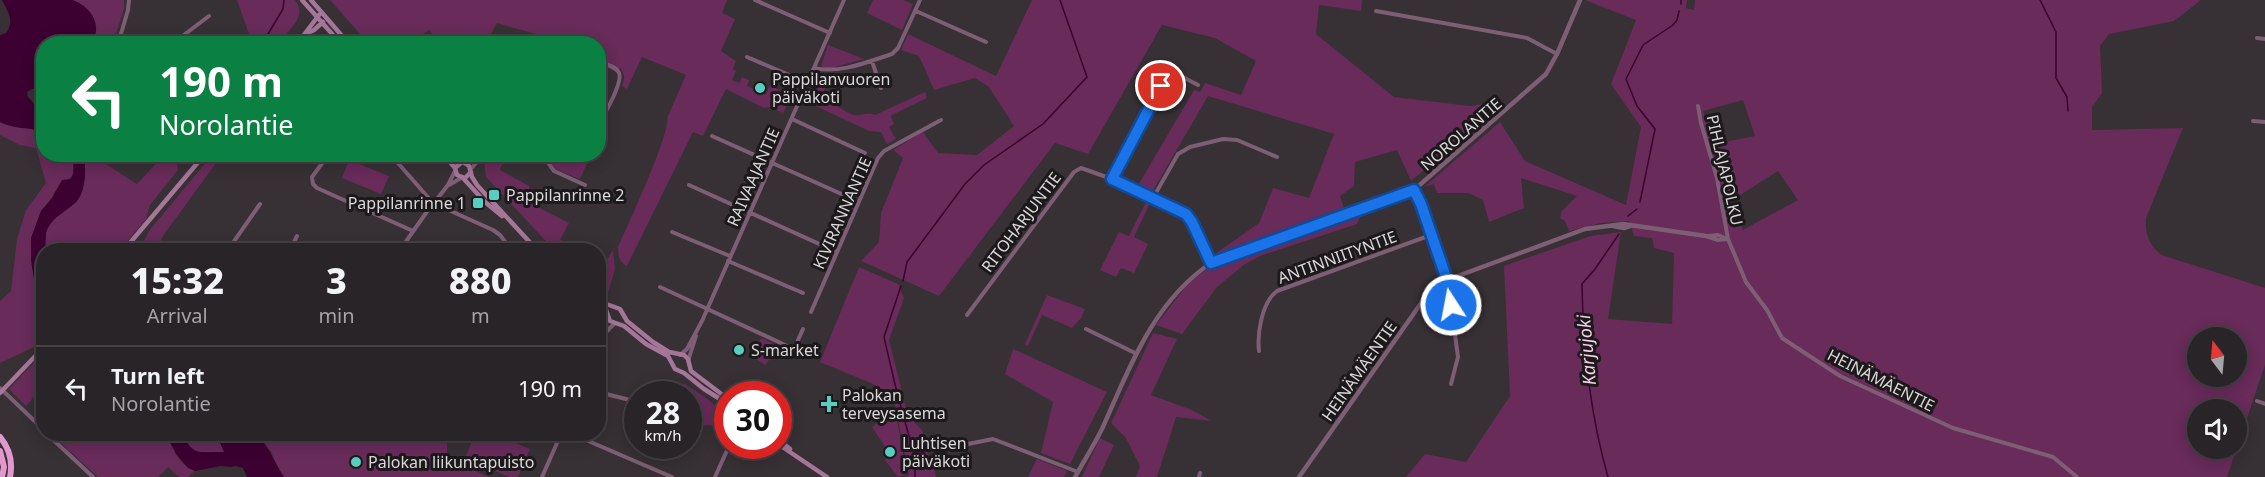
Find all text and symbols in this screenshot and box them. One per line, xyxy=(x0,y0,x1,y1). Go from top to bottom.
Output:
text: 190 m xyxy=(159,52,283,109)
icon: left xyxy=(60,60,138,138)
pin xyxy=(1135,60,1186,111)
place label: Pappilanvuoren päiväkoti xyxy=(772,68,890,108)
icon: arrive xyxy=(1144,69,1177,102)
marker: Pappilanvuoren päiväkoti xyxy=(753,81,767,95)
street label: NOROLANTIE xyxy=(1416,93,1506,175)
text: Norolantie xyxy=(159,106,294,143)
street label: PIHLAJAPOLKU xyxy=(1702,112,1748,228)
street label: RAIVAAJANTIE xyxy=(721,124,785,230)
street label: KIVIRANNANTIE xyxy=(807,154,877,272)
street label: RITOHARJUNTIE xyxy=(976,167,1066,277)
place label: Pappilanrinne 2 xyxy=(506,184,624,206)
marker: Pappilanrinne 2 xyxy=(487,188,501,202)
place label: Pappilanrinne 1 xyxy=(348,192,466,214)
marker: Pappilanrinne 1 xyxy=(471,196,485,210)
street label: ANTINNIITYNTIE xyxy=(1274,225,1400,289)
text: 15:32 xyxy=(130,256,224,305)
text: 3 xyxy=(326,256,347,305)
text: 880 xyxy=(449,256,512,305)
position arrow xyxy=(1419,273,1483,337)
text: Arrival xyxy=(147,302,208,329)
text: min xyxy=(318,302,355,329)
text: m xyxy=(471,302,490,329)
water label: Karjujoki xyxy=(1571,313,1601,386)
street label: HEINÄMÄENTIE xyxy=(1316,317,1402,425)
north arrow xyxy=(2187,327,2247,387)
map controls xyxy=(2187,327,2247,459)
place label: S-market xyxy=(751,339,819,361)
marker: S-market xyxy=(732,343,746,357)
street label: HEINÄMÄENTIE xyxy=(1824,344,1938,416)
text: Turn left xyxy=(111,360,205,390)
icon: left xyxy=(60,372,93,405)
text: 190 m xyxy=(518,373,582,403)
speed limit sign: 30 xyxy=(714,381,792,459)
place label: Palokan terveysasema xyxy=(842,384,946,424)
text: Norolantie xyxy=(111,390,211,417)
text: 28 xyxy=(646,392,680,433)
marker: Palokan terveysasema xyxy=(820,395,838,413)
button: sound xyxy=(2187,399,2247,459)
text: km/h xyxy=(645,425,681,445)
place label: Luhtisen päiväkoti xyxy=(902,432,970,472)
marker: Luhtisen päiväkoti xyxy=(883,445,897,459)
place label: Palokan liikuntapuisto xyxy=(368,451,534,473)
marker: Palokan liikuntapuisto xyxy=(349,455,363,469)

